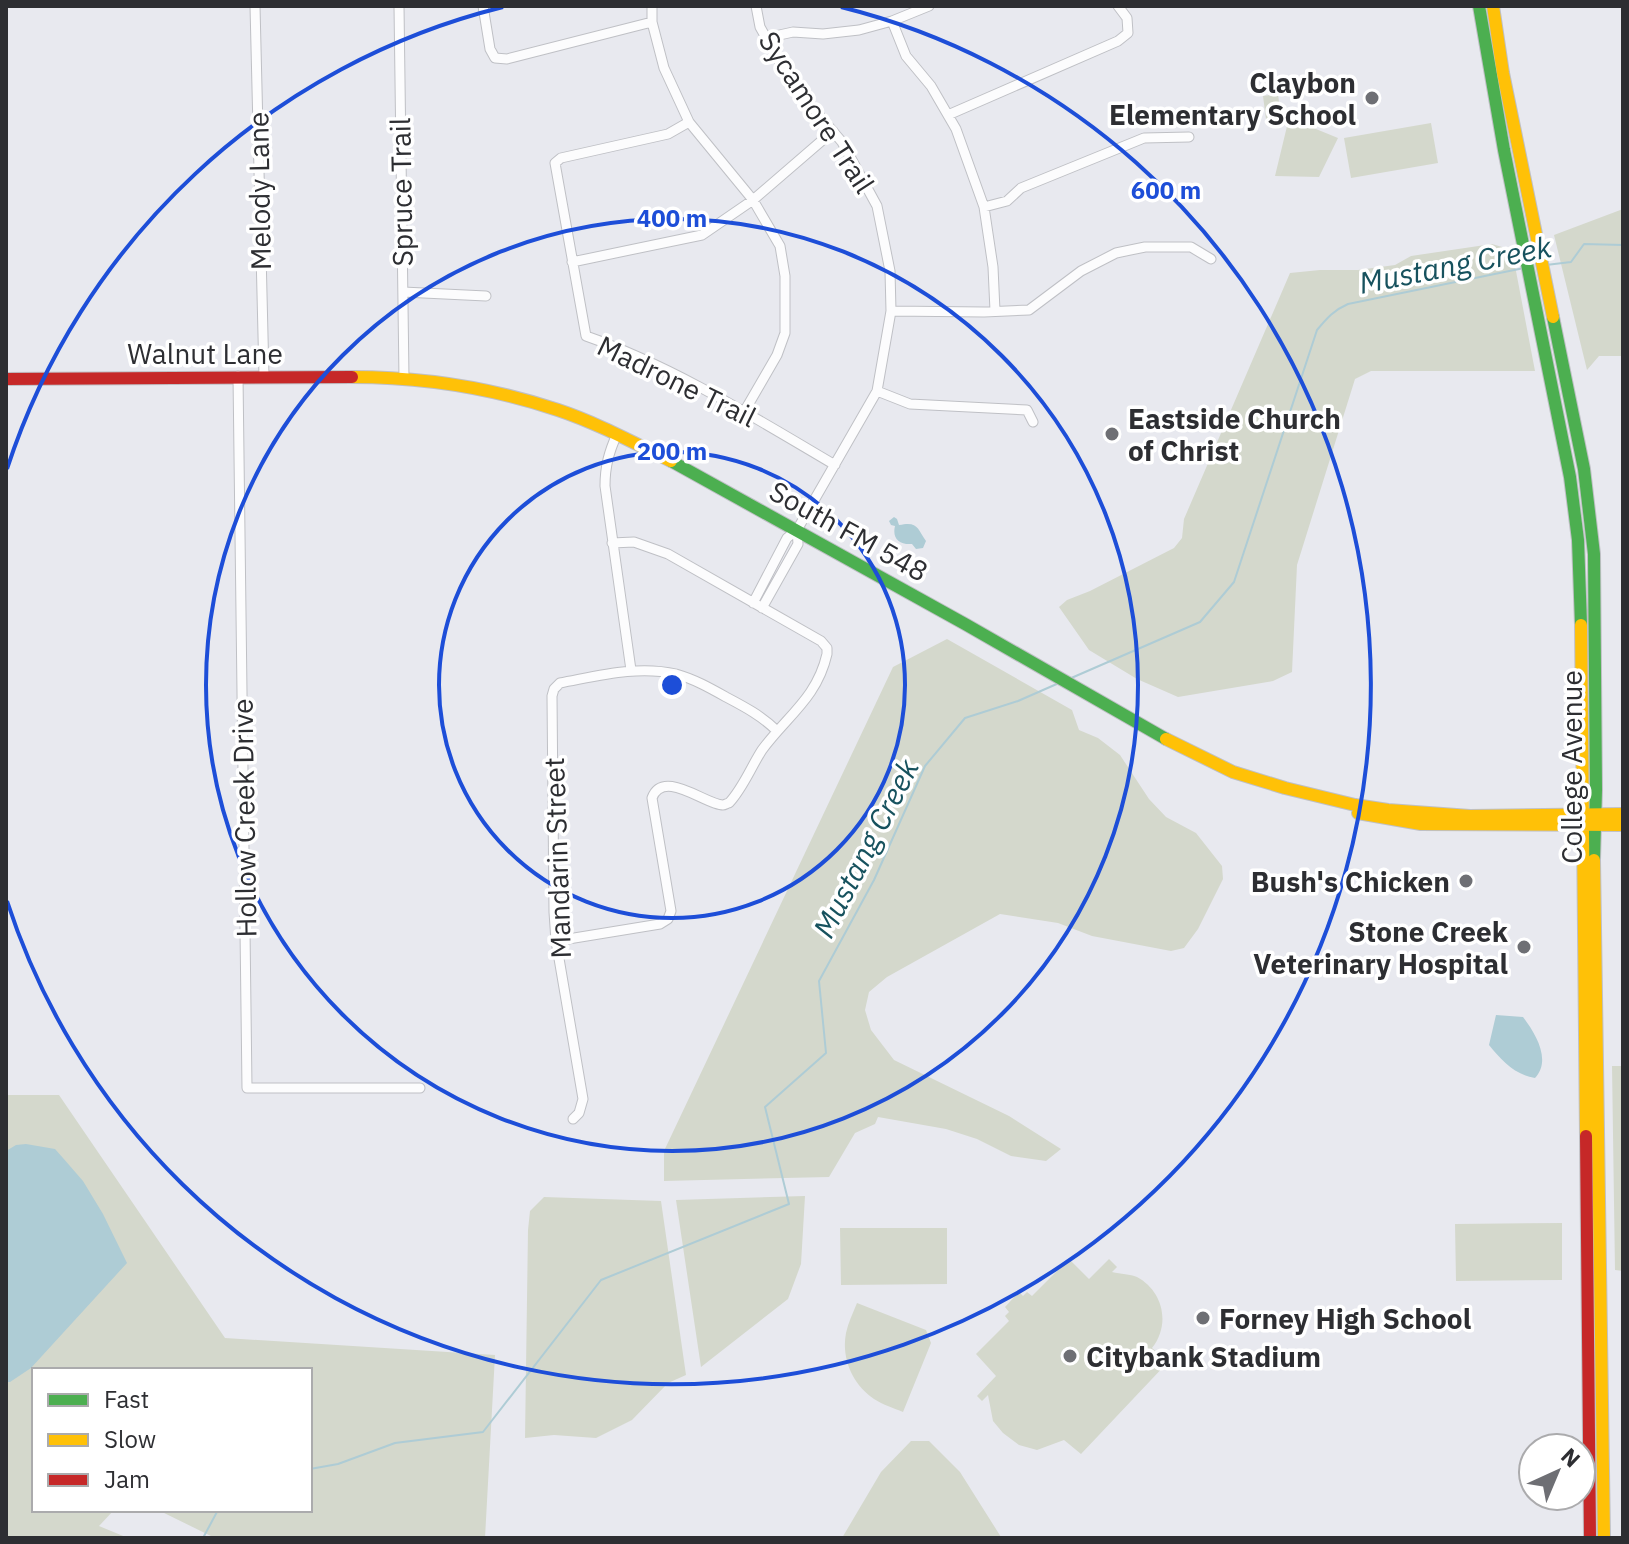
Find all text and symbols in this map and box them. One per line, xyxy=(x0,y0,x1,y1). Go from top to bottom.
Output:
street label: Sycamore Trail xyxy=(751,24,883,200)
place label: Claybon Elementary School xyxy=(1109,64,1356,133)
marker: Claybon Elementary School xyxy=(1363,89,1381,107)
street label: Melody Lane xyxy=(239,111,279,271)
street label: Spruce Trail xyxy=(381,117,421,267)
text: 600 m xyxy=(1131,174,1201,206)
text: 400 m xyxy=(637,202,707,234)
water label: Mustang Creek xyxy=(1355,226,1555,302)
street label: Madrone Trail xyxy=(592,327,762,435)
street label: Walnut Lane xyxy=(127,335,283,372)
place label: Eastside Church of Christ xyxy=(1128,400,1341,469)
marker: Eastside Church of Christ xyxy=(1103,425,1121,443)
text: 200 m xyxy=(637,435,707,467)
street label: South FM 548 xyxy=(763,472,935,590)
street label: College Avenue xyxy=(1553,670,1590,864)
centre of rings xyxy=(658,671,686,699)
street label: Hollow Creek Drive xyxy=(223,698,265,938)
water label: Mustang Creek xyxy=(803,752,927,944)
street label: Mandarin Street xyxy=(535,757,579,959)
place label: Bush's Chicken xyxy=(1251,863,1450,900)
marker: Bush's Chicken xyxy=(1457,872,1475,890)
place label: Stone Creek Veterinary Hospital xyxy=(1253,913,1509,982)
marker: Stone Creek Veterinary Hospital xyxy=(1515,938,1533,956)
place label: Forney High School xyxy=(1219,1300,1471,1337)
marker: Forney High School xyxy=(1194,1309,1212,1327)
place label: Citybank Stadium xyxy=(1086,1338,1321,1375)
marker: Citybank Stadium xyxy=(1061,1347,1079,1365)
legend xyxy=(32,1368,312,1512)
text: Fast xyxy=(104,1383,149,1415)
text: Slow xyxy=(104,1423,156,1455)
north arrow xyxy=(1517,1432,1597,1512)
text: N xyxy=(1555,1441,1587,1473)
text: Jam xyxy=(104,1463,150,1495)

